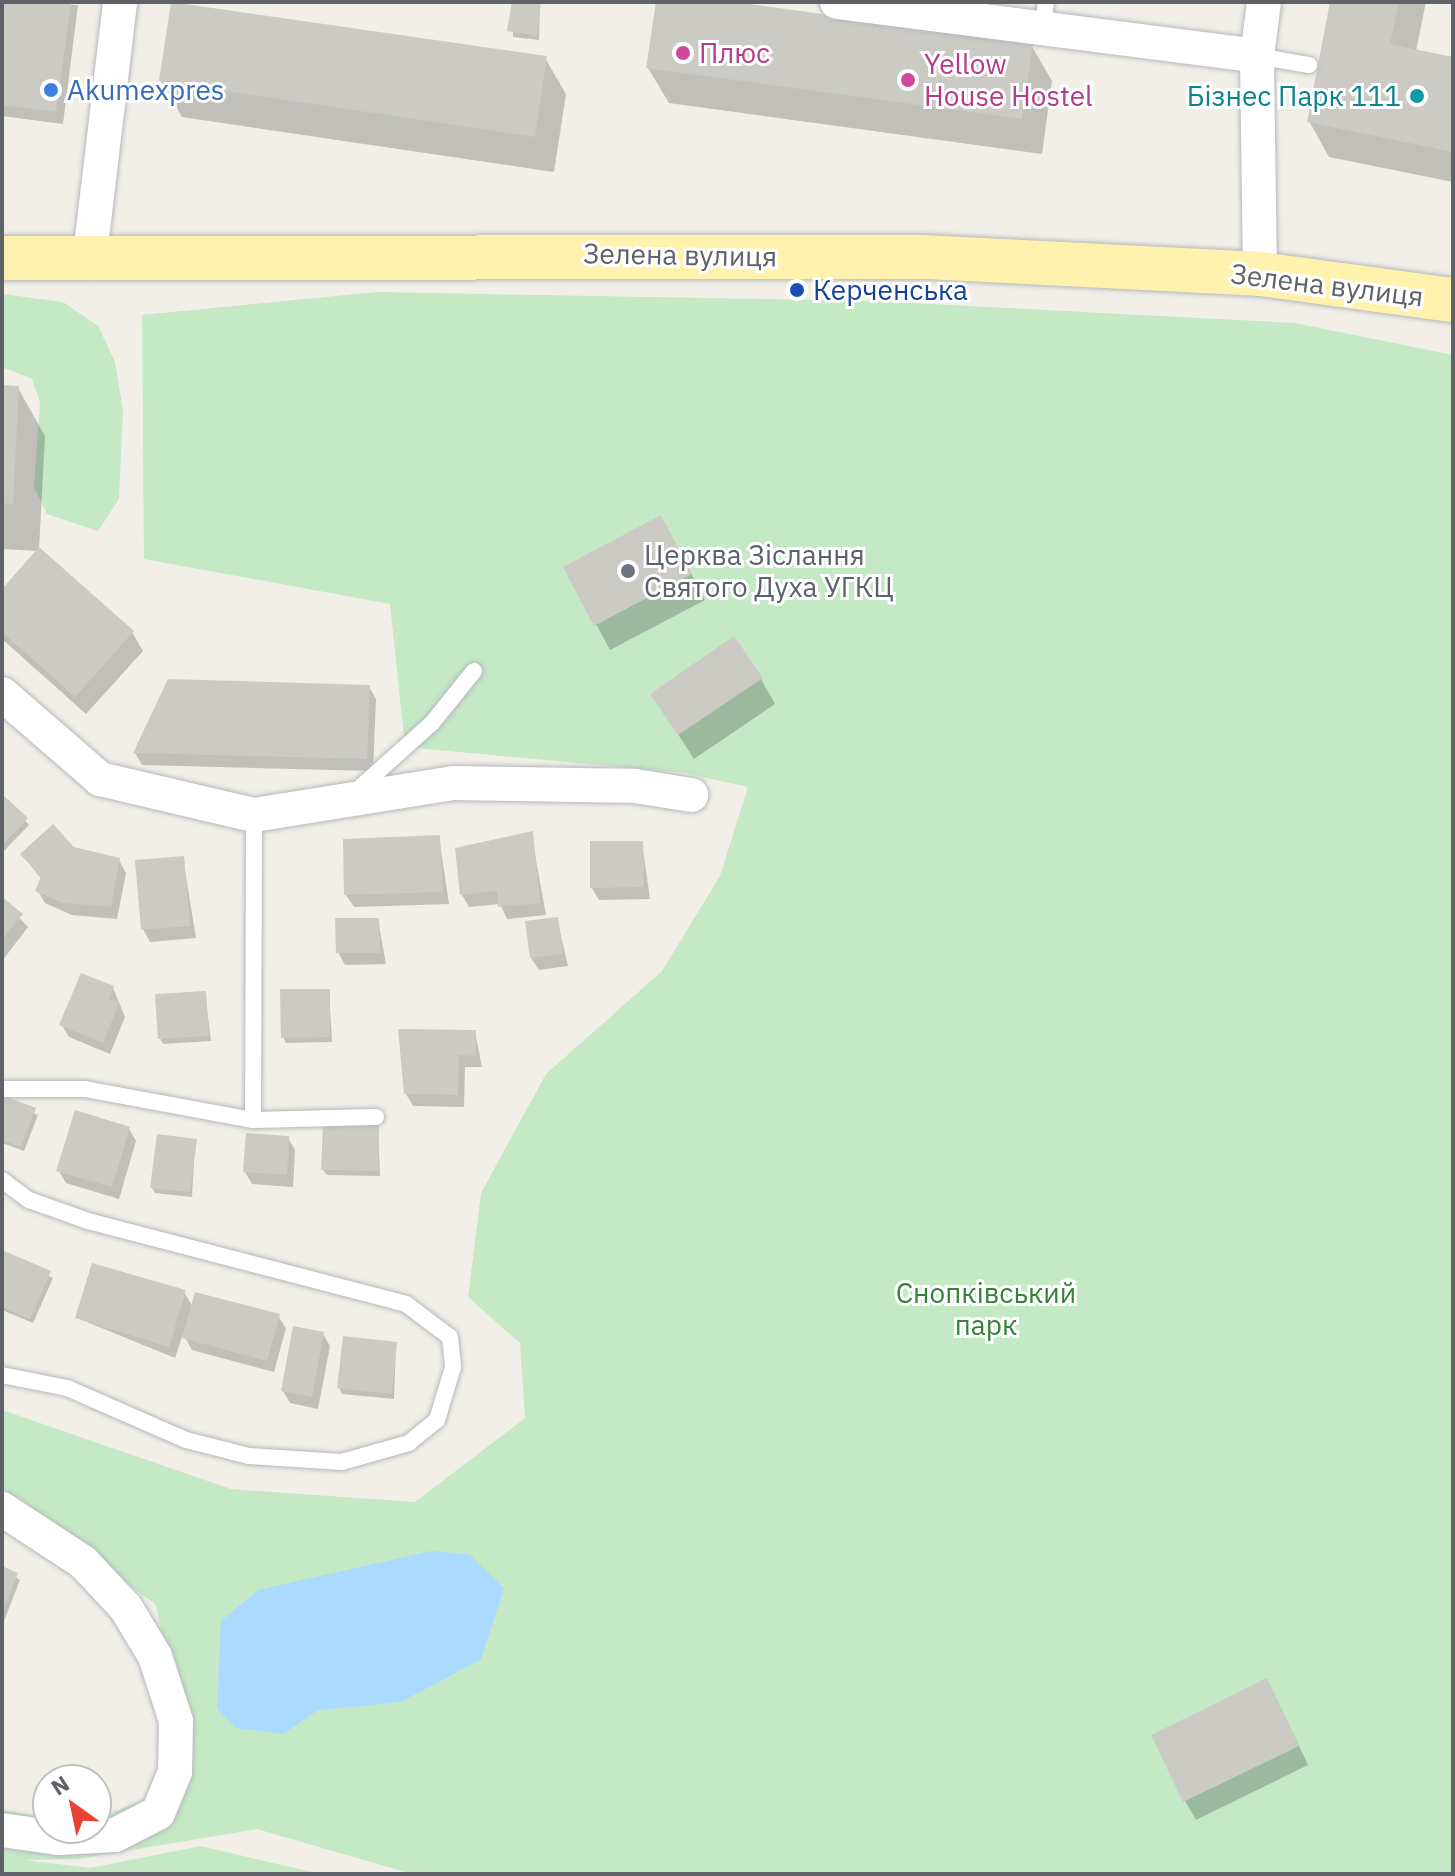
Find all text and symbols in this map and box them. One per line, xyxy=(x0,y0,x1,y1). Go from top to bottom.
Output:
place label: Плюс xyxy=(699,36,770,70)
marker: Плюс xyxy=(674,44,692,62)
place label: Yellow House Hostel xyxy=(924,47,1093,113)
marker: Yellow House Hostel xyxy=(899,71,917,89)
place label: Akumexpres xyxy=(67,73,224,107)
place label: Бізнес Парк 111 xyxy=(1187,79,1401,113)
marker: Akumexpres xyxy=(42,81,60,99)
marker: Бізнес Парк 111 xyxy=(1408,87,1426,105)
street label: Зелена вулиця xyxy=(583,237,777,273)
street label: Зелена вулиця xyxy=(1229,256,1425,314)
place label: Керченська xyxy=(813,273,968,307)
marker: Керченська xyxy=(788,281,806,299)
place label: Церква Зіслання Святого Духа УГКЦ xyxy=(644,538,894,604)
marker: Церква Зіслання Святого Духа УГКЦ xyxy=(619,562,637,580)
park label: Снопківський парк xyxy=(896,1276,1076,1342)
north arrow xyxy=(32,1764,112,1844)
text: N xyxy=(45,1769,74,1802)

